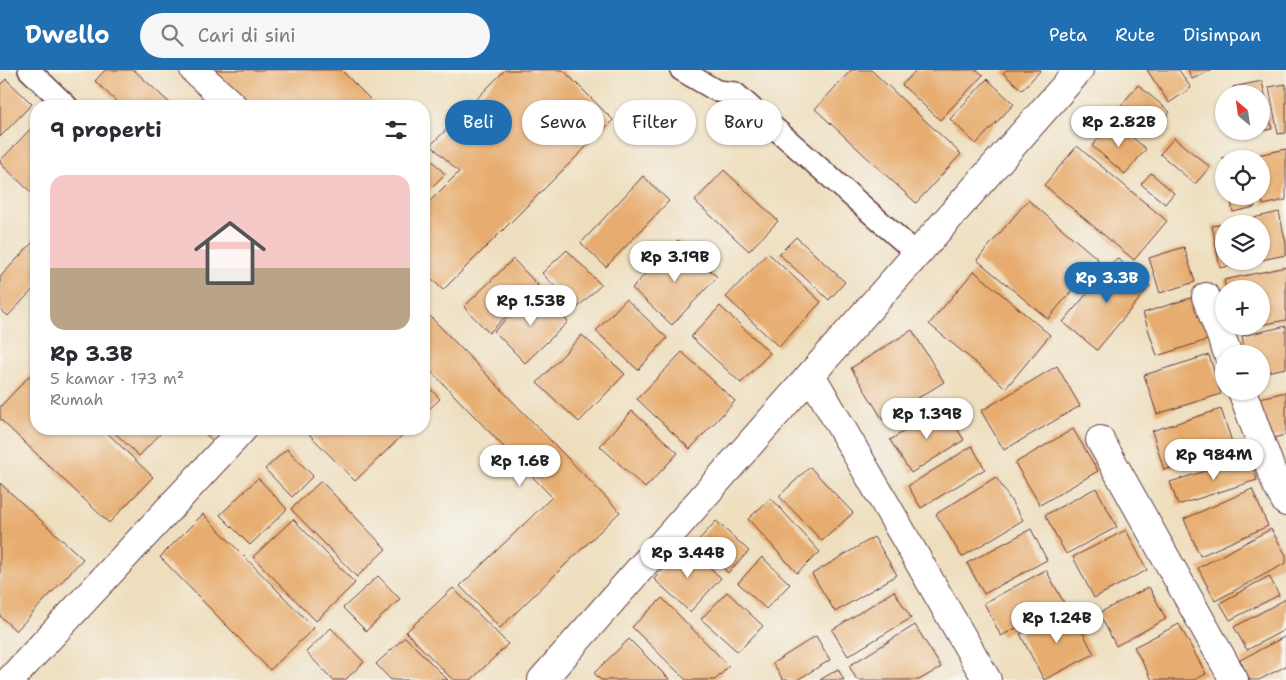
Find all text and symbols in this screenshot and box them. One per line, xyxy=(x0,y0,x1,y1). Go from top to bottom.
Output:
search box xyxy=(140,13,490,58)
text: Dwello xyxy=(25,19,110,51)
icon: search xyxy=(158,21,186,49)
text: Cari di sini xyxy=(198,23,296,48)
text: Peta xyxy=(1049,23,1087,47)
text: Rute xyxy=(1115,23,1155,47)
text: Disimpan xyxy=(1183,23,1261,47)
north arrow xyxy=(1215,85,1270,140)
map controls xyxy=(1215,85,1270,400)
chip: Beli xyxy=(445,100,512,145)
chip: Sewa xyxy=(522,100,604,145)
chip: Filter xyxy=(614,100,696,145)
chip: Baru xyxy=(706,100,782,145)
pin: Rp 2.82B xyxy=(1067,106,1171,148)
text: Rp 2.82B xyxy=(1082,111,1156,132)
text: 9 properti xyxy=(50,116,162,144)
icon: filters xyxy=(382,116,410,144)
button: locate xyxy=(1215,150,1270,205)
icon: home xyxy=(185,208,275,298)
button: layers xyxy=(1215,215,1270,270)
pin: Rp 3.19B xyxy=(623,240,727,283)
text: Rp 3.19B xyxy=(641,246,709,267)
pin: Rp 3.3B xyxy=(1061,262,1153,304)
text: Rp 3.3B xyxy=(1075,267,1139,288)
button: + xyxy=(1215,280,1270,335)
pin: Rp 1.53B xyxy=(479,284,583,327)
text: Rp 1.53B xyxy=(497,290,565,311)
text: Rp 3.3B xyxy=(50,340,133,368)
button: − xyxy=(1215,345,1270,400)
text: 5 kamar · 173 m² xyxy=(50,368,184,389)
text: Rumah xyxy=(50,389,104,410)
pin: Rp 1.39B xyxy=(875,398,979,440)
text: Rp 1.39B xyxy=(892,403,962,424)
pin: Rp 984M xyxy=(1168,438,1260,481)
pin: Rp 1.6B xyxy=(474,444,566,487)
text: Rp 984M xyxy=(1176,444,1252,465)
text: Rp 1.6B xyxy=(491,450,549,471)
pin: Rp 3.44B xyxy=(636,536,740,579)
text: Rp 3.44B xyxy=(651,542,725,563)
pin: Rp 1.24B xyxy=(1005,602,1109,644)
text: Rp 1.24B xyxy=(1022,607,1092,628)

